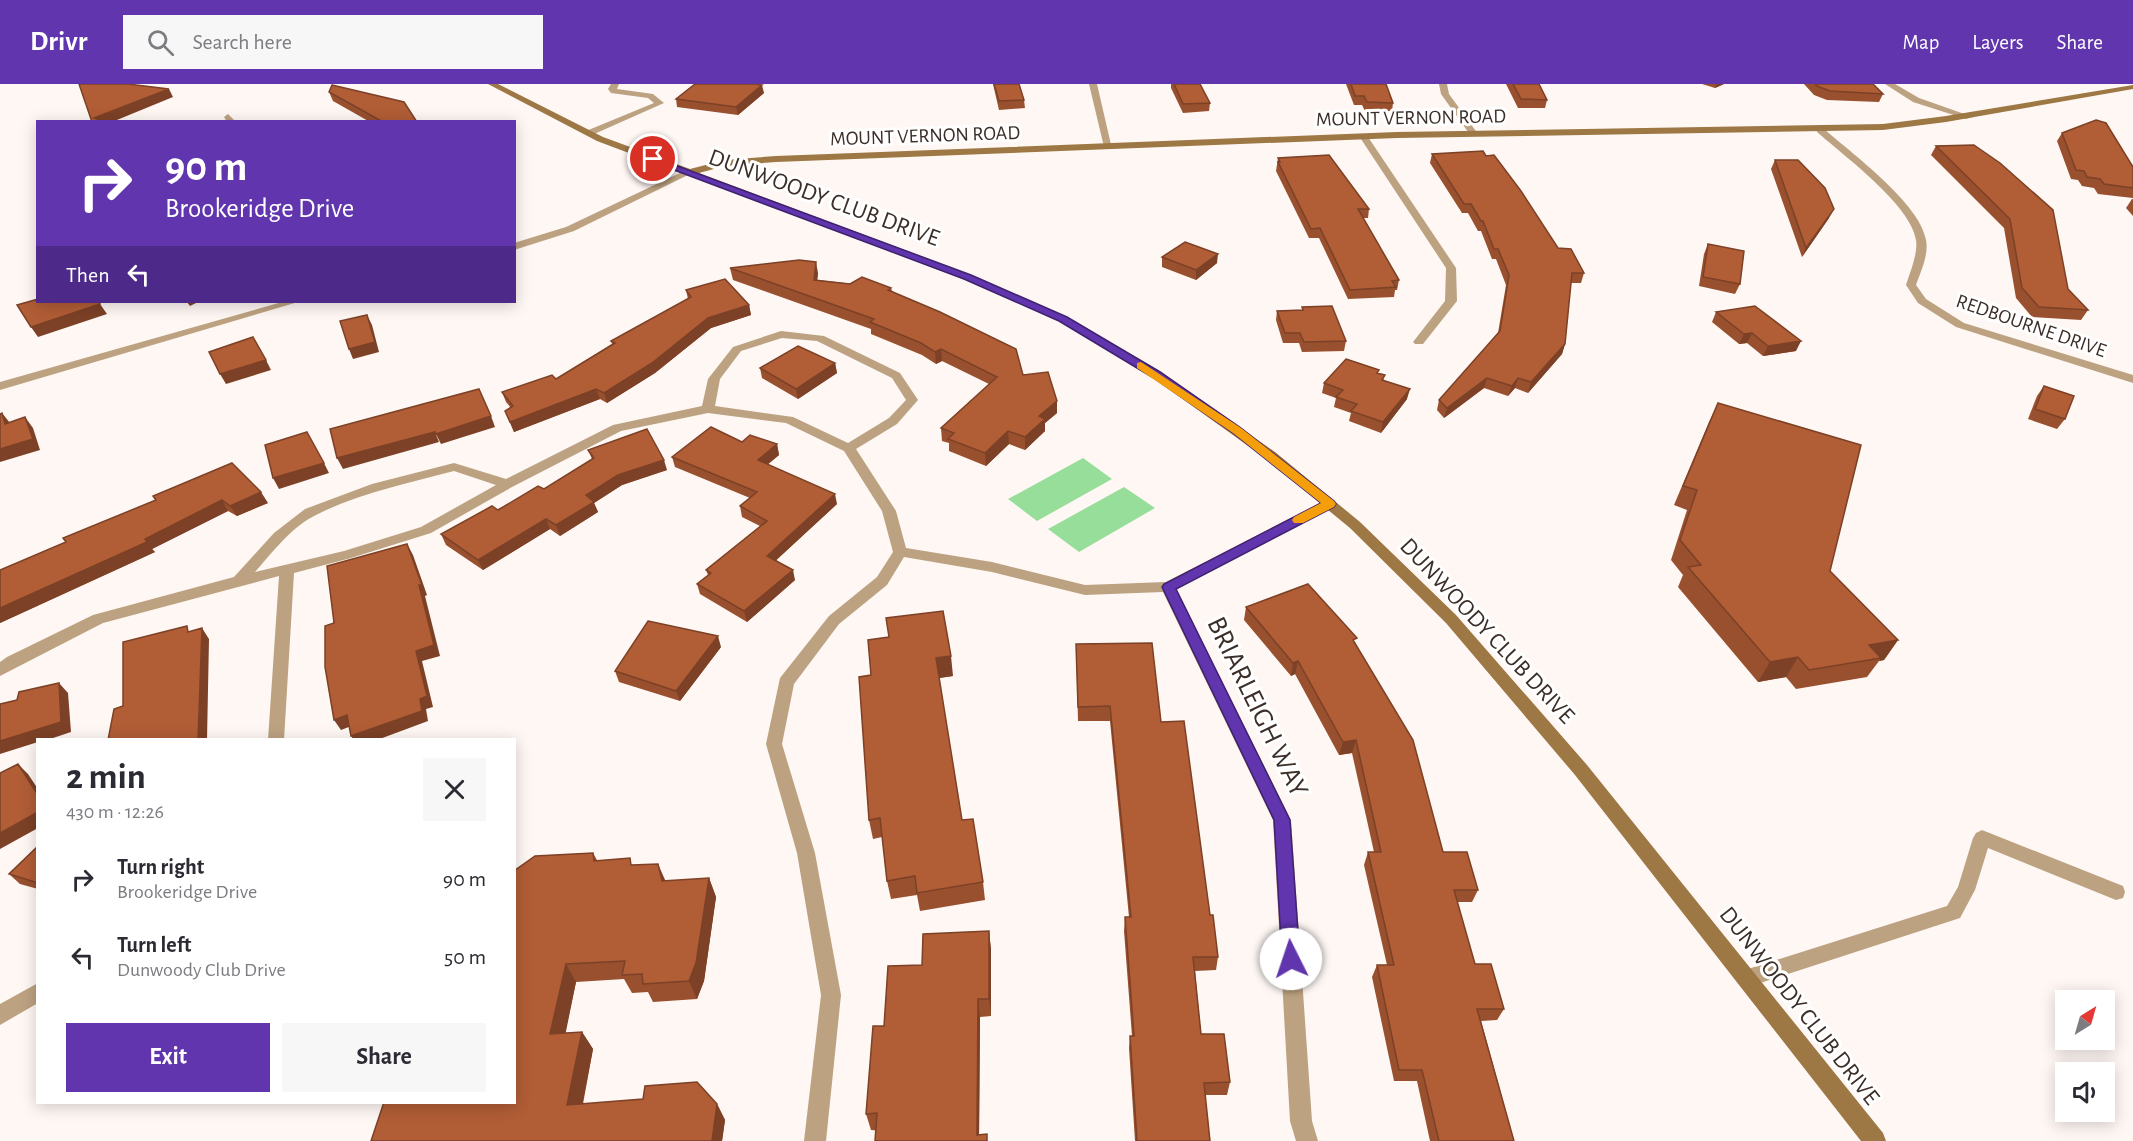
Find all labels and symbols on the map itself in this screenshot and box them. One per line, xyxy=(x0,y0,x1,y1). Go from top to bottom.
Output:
street label: MOUNT VERNON ROAD xyxy=(1316,106,1506,130)
street label: MOUNT VERNON ROAD xyxy=(830,123,1021,149)
pin xyxy=(627,133,678,184)
street label: DUNWOODY CLUB DRIVE xyxy=(705,145,943,251)
street label: REDBOURNE DRIVE xyxy=(1953,291,2109,361)
street label: DUNWOODY CLUB DRIVE xyxy=(1395,534,1579,729)
street label: BRIARLEIGH WAY xyxy=(1201,613,1313,802)
street label: DUNWOODY CLUB DRIVE xyxy=(1715,903,1884,1110)
position arrow xyxy=(1259,927,1323,991)
north arrow xyxy=(2055,990,2115,1050)

